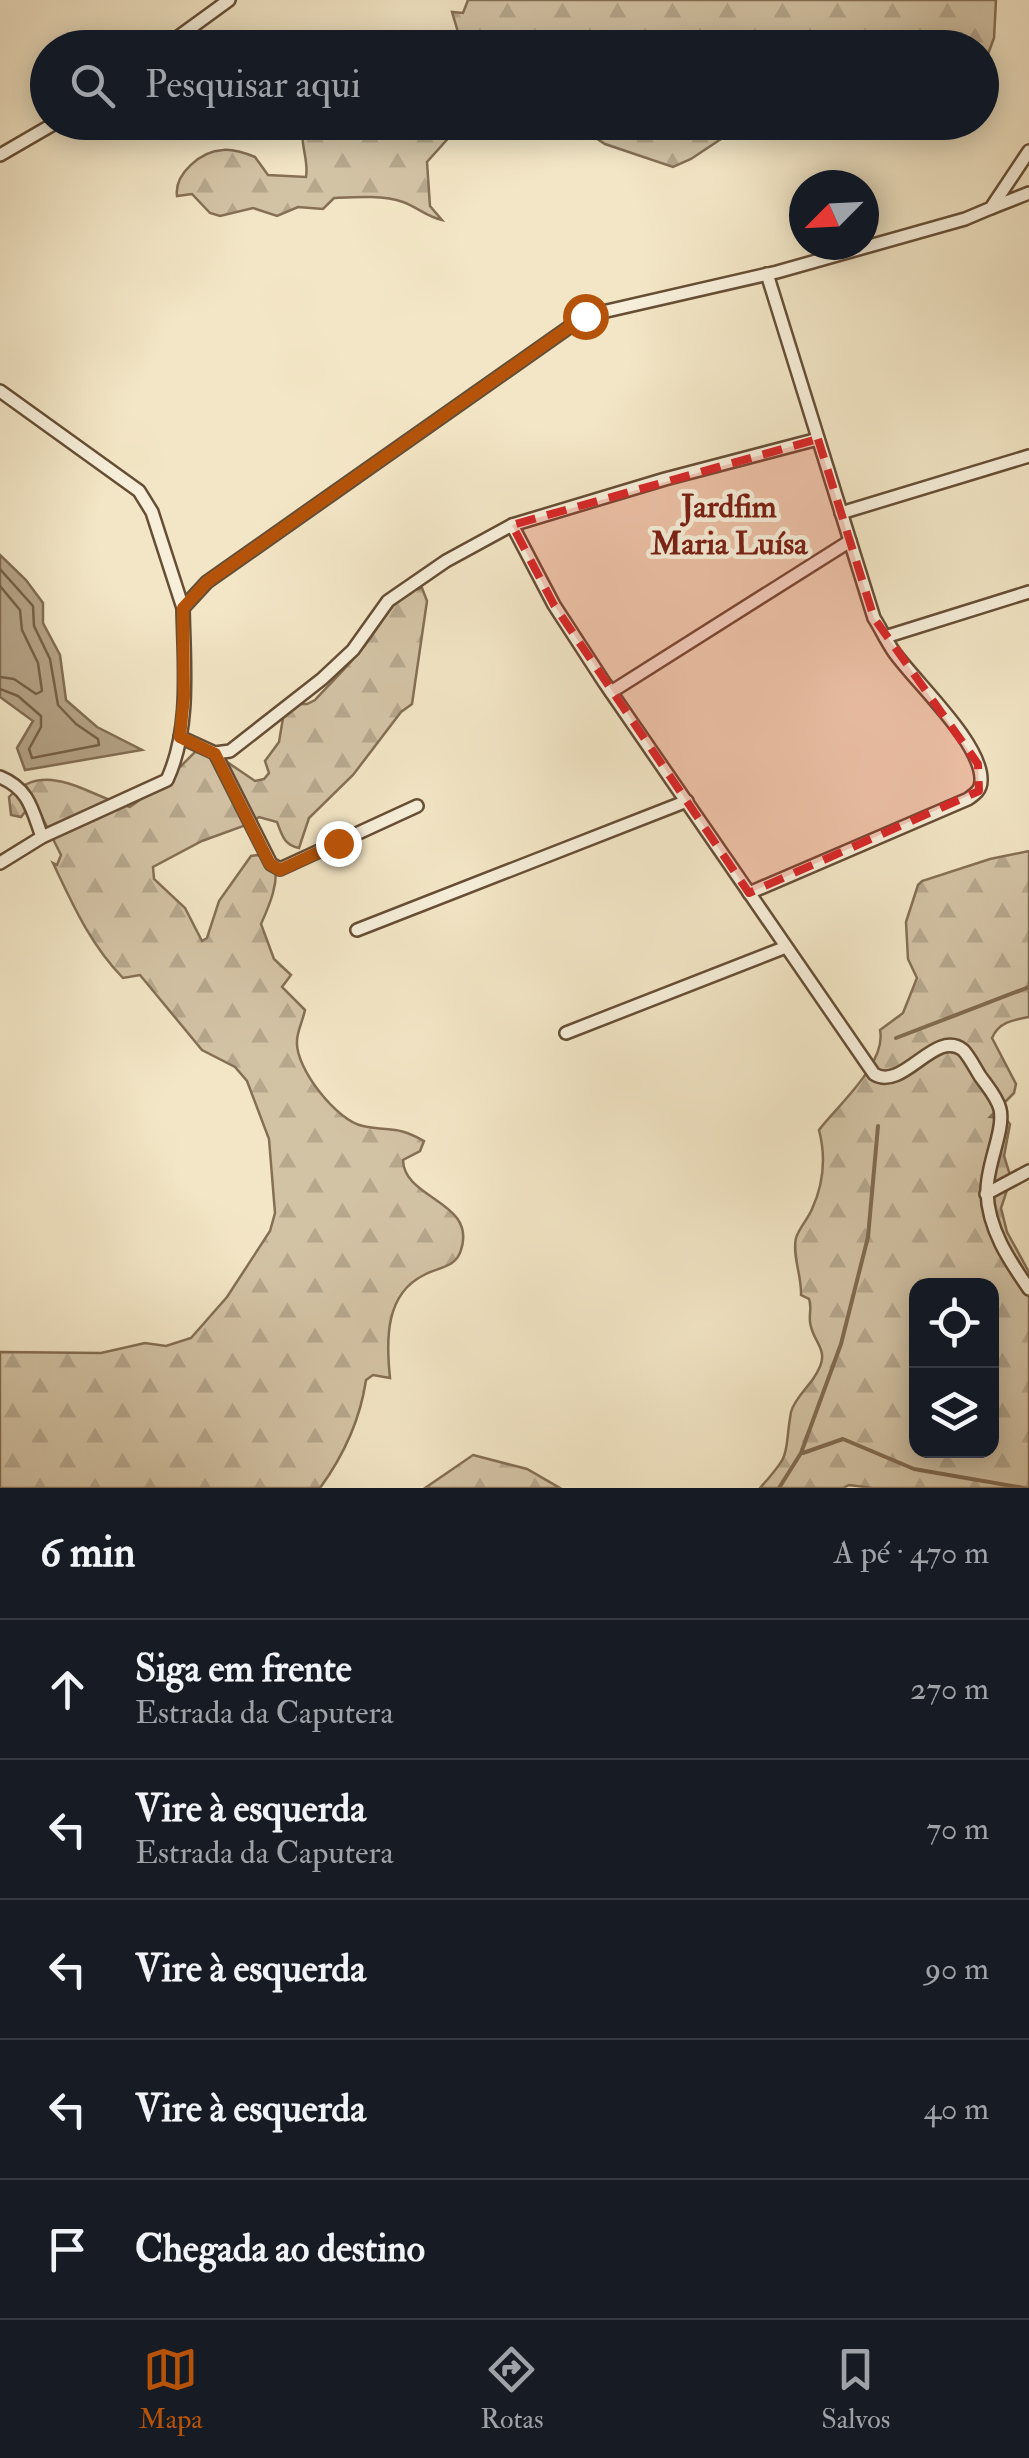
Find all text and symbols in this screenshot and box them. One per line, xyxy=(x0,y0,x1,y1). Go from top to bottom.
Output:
search box xyxy=(30,30,999,140)
icon: search xyxy=(65,58,120,113)
text: Pesquisar aqui xyxy=(145,61,361,109)
north arrow xyxy=(789,170,879,260)
route start xyxy=(563,294,609,340)
district label: Jardfim Maria Luísa xyxy=(650,487,808,564)
route end xyxy=(316,821,362,867)
map controls xyxy=(909,1278,999,1458)
button: locate xyxy=(909,1278,999,1368)
button: layers xyxy=(909,1368,999,1458)
text: 6 min xyxy=(40,1527,135,1579)
text: A pé · 470 m xyxy=(834,1533,989,1573)
text: Siga em frente xyxy=(135,1645,352,1693)
icon: ahead xyxy=(40,1662,95,1717)
text: 270 m xyxy=(910,1669,989,1709)
text: Estrada da Caputera xyxy=(135,1693,394,1733)
text: Vire à esquerda xyxy=(135,1785,366,1833)
icon: left xyxy=(40,1802,95,1857)
text: 70 m xyxy=(926,1809,989,1849)
text: Estrada da Caputera xyxy=(135,1833,394,1873)
icon: left xyxy=(40,1942,95,1997)
text: Vire à esquerda xyxy=(135,1945,366,1993)
text: 90 m xyxy=(925,1949,989,1989)
icon: left xyxy=(40,2082,95,2137)
text: Vire à esquerda xyxy=(135,2085,366,2133)
text: 40 m xyxy=(924,2089,989,2129)
icon: arrive xyxy=(40,2222,95,2277)
text: Chegada ao destino xyxy=(135,2225,425,2273)
tab: Mapa xyxy=(139,2342,203,2437)
tab: Rotas xyxy=(480,2342,544,2437)
tab: Salvos xyxy=(821,2342,890,2437)

